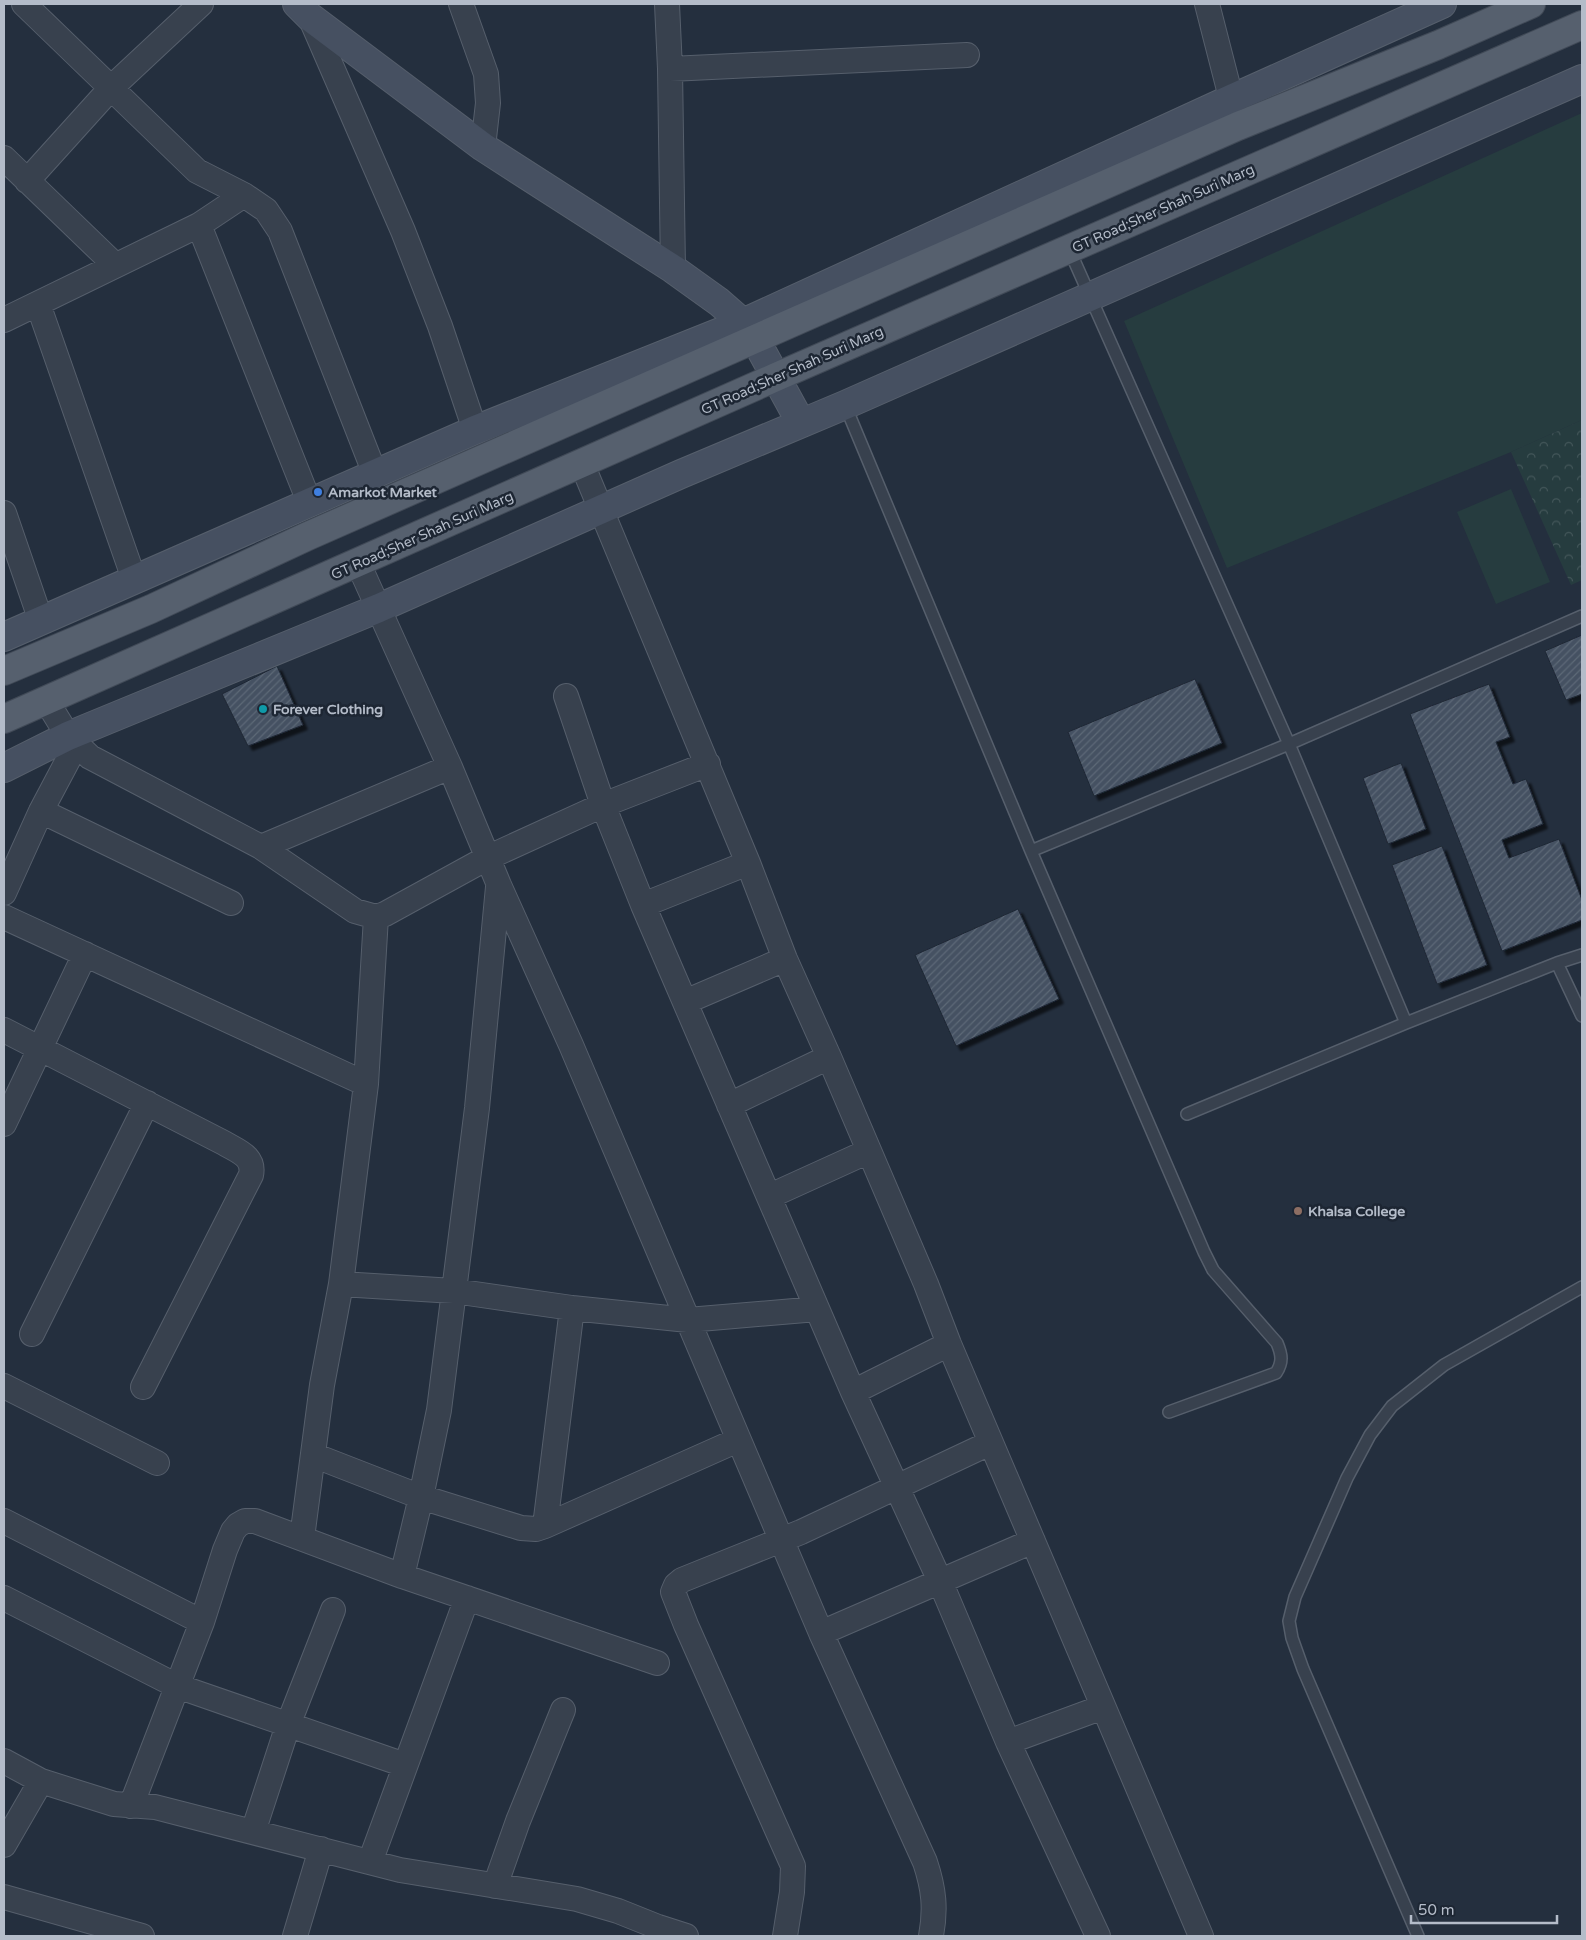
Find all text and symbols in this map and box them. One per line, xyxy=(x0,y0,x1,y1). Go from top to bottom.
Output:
street label: GT Road;Sher Shah Suri Marg xyxy=(1070,161,1257,256)
street label: GT Road;Sher Shah Suri Marg xyxy=(699,323,886,418)
place label: Amarkot Market xyxy=(328,484,438,501)
marker: Amarkot Market xyxy=(312,486,324,498)
street label: GT Road;Sher Shah Suri Marg xyxy=(329,488,516,583)
place label: Forever Clothing xyxy=(273,701,383,718)
marker: Forever Clothing xyxy=(257,703,269,715)
place label: Khalsa College xyxy=(1308,1203,1405,1220)
marker: Khalsa College xyxy=(1292,1205,1304,1217)
scale bar xyxy=(1411,1892,1557,1924)
text: 50 m xyxy=(1418,1901,1455,1919)

